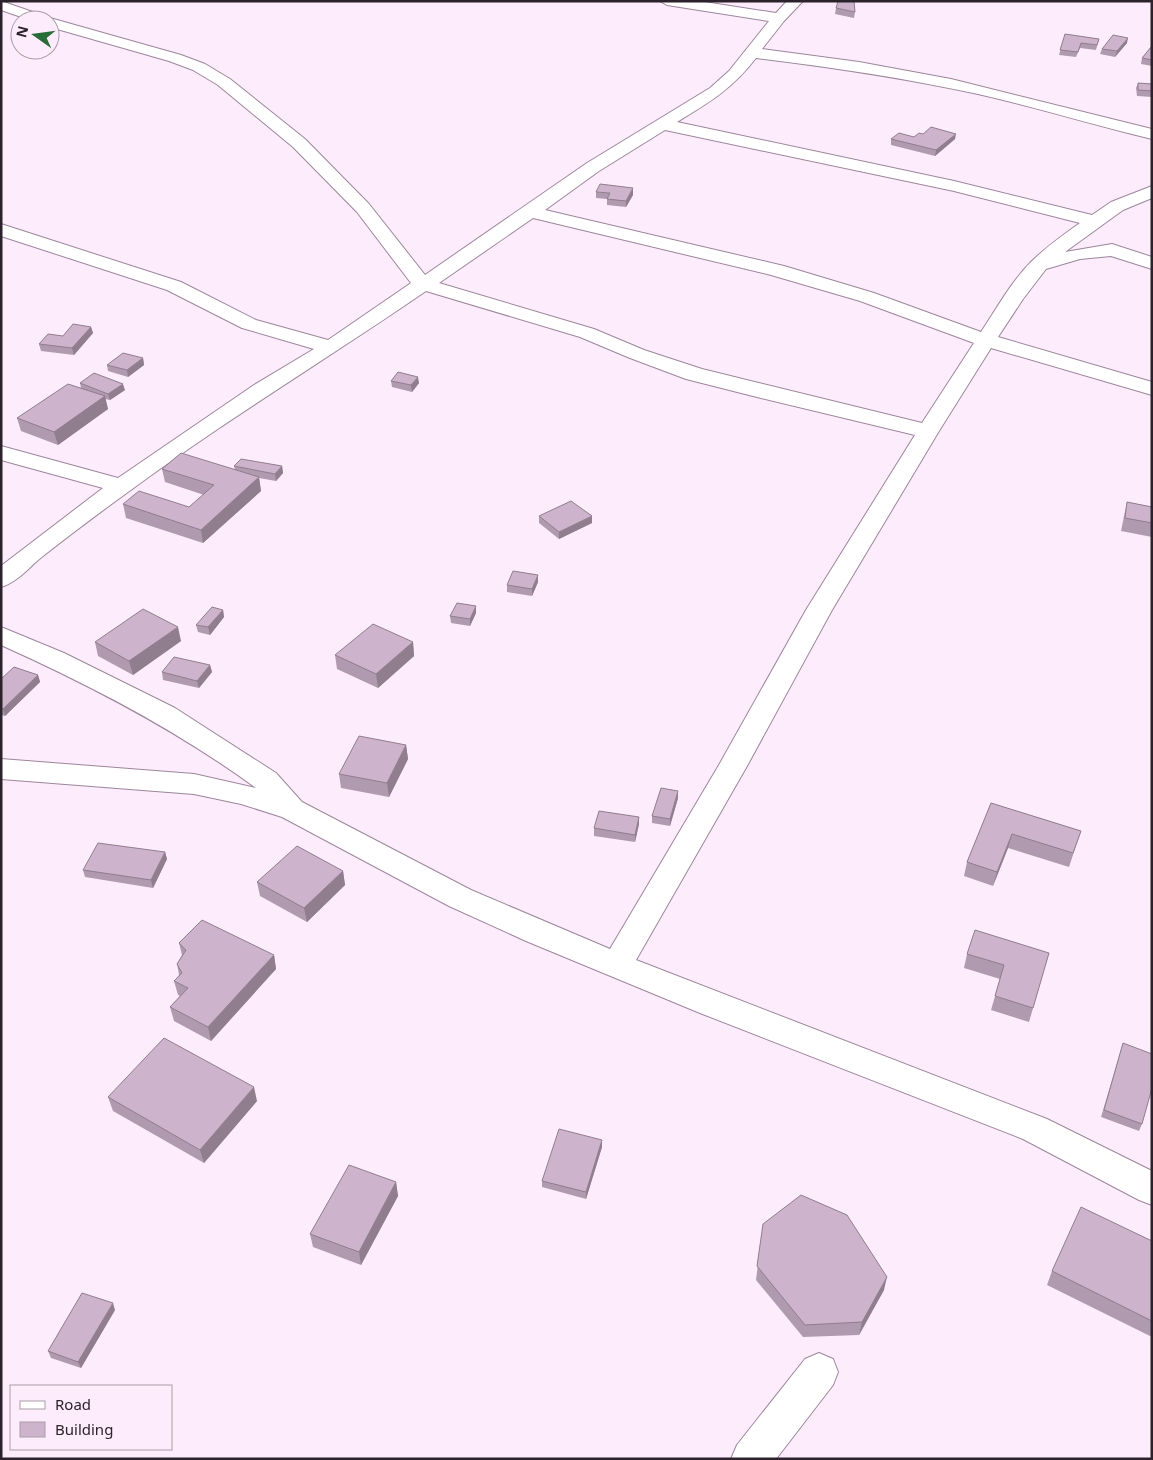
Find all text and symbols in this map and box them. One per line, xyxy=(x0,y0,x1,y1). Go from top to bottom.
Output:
north arrow xyxy=(10,10,60,60)
text: N xyxy=(11,24,32,40)
legend xyxy=(10,1385,172,1450)
text: Road xyxy=(55,1394,91,1414)
text: Building xyxy=(55,1419,113,1439)

